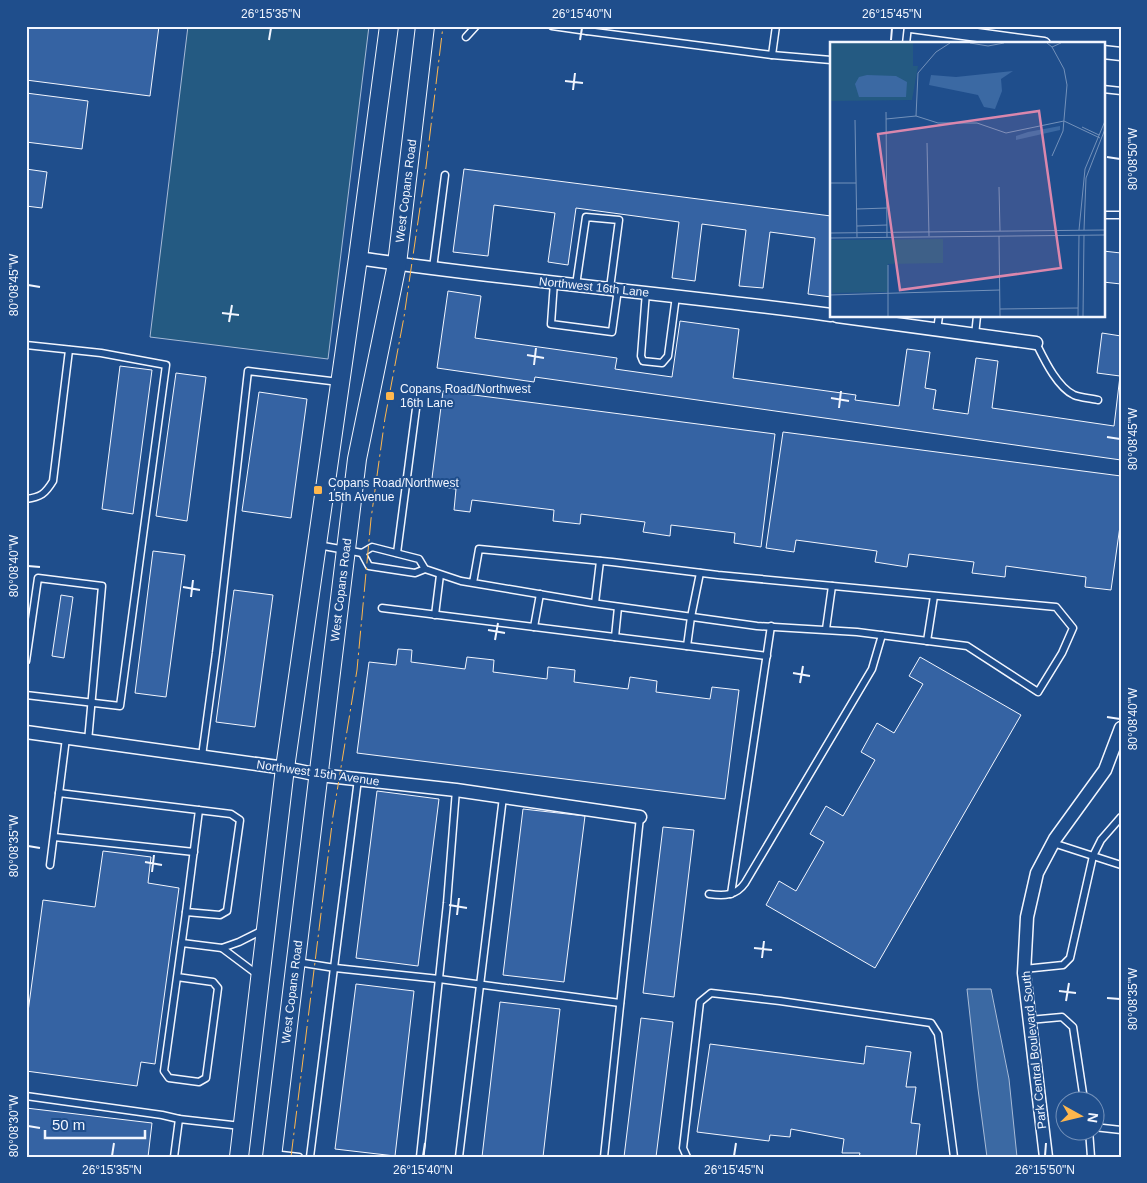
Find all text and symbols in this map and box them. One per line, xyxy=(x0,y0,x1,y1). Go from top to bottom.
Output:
text: 26°15'35"N xyxy=(241,7,301,21)
text: 26°15'40"N xyxy=(552,7,612,21)
text: 26°15'45"N xyxy=(862,7,922,21)
inset map xyxy=(830,42,1104,318)
text: 80°08'50"W xyxy=(1126,127,1140,190)
street label: West Copans Road xyxy=(393,139,419,243)
text: 80°08'45"W xyxy=(7,253,21,316)
street label: Northwest 16th Lane xyxy=(538,274,650,300)
place label: Copans Road/Northwest 16th Lane xyxy=(400,382,531,410)
marker: Copans Road/Northwest 16th Lane xyxy=(384,390,396,402)
text: 80°08'45"W xyxy=(1126,407,1140,470)
place label: Copans Road/Northwest 15th Avenue xyxy=(328,476,459,504)
marker: Copans Road/Northwest 15th Avenue xyxy=(312,484,324,496)
text: 80°08'40"W xyxy=(7,534,21,597)
street label: West Copans Road xyxy=(328,538,354,642)
text: 80°08'40"W xyxy=(1126,687,1140,750)
street label: Northwest 15th Avenue xyxy=(256,757,381,789)
text: 80°08'35"W xyxy=(7,814,21,877)
street label: West Copans Road xyxy=(279,940,305,1044)
text: 80°08'35"W xyxy=(1126,967,1140,1030)
street label: Park Central Boulevard South xyxy=(1019,970,1049,1130)
north arrow xyxy=(1054,1090,1104,1140)
text: 80°08'30"W xyxy=(7,1094,21,1157)
scale bar xyxy=(45,1108,145,1140)
text: N xyxy=(1084,1112,1102,1124)
text: 50 m xyxy=(52,1116,85,1133)
text: 26°15'35"N xyxy=(82,1163,142,1177)
text: 26°15'40"N xyxy=(393,1163,453,1177)
text: 26°15'45"N xyxy=(704,1163,764,1177)
text: 26°15'50"N xyxy=(1015,1163,1075,1177)

